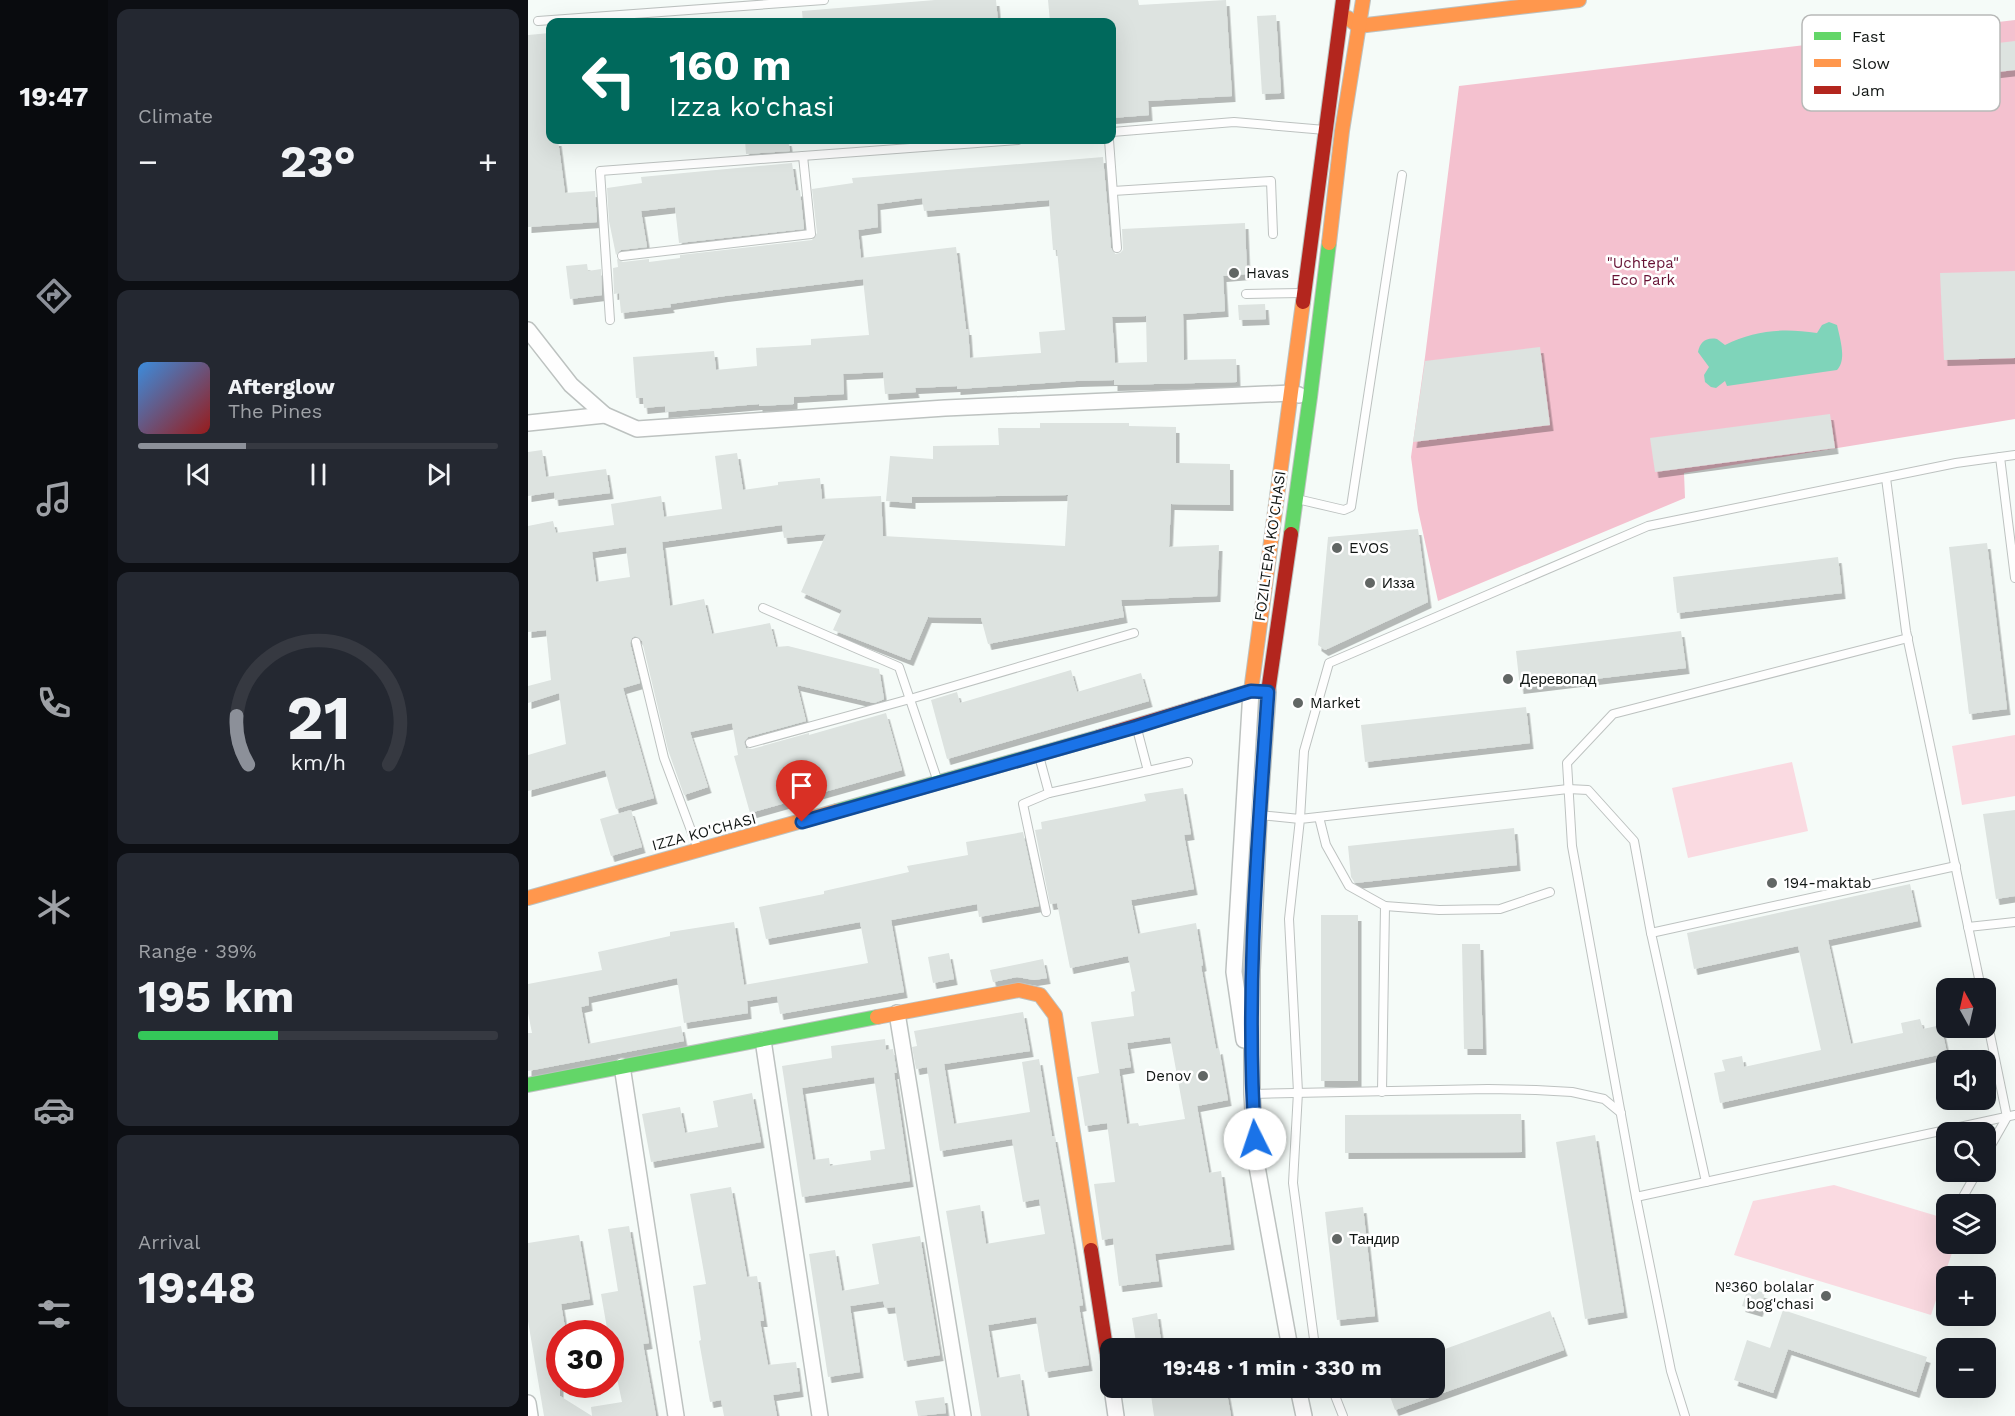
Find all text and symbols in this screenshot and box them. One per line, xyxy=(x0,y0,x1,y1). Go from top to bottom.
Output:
legend xyxy=(1802,15,2000,111)
text: Fast xyxy=(1852,27,1885,46)
text: 160 m xyxy=(669,41,792,90)
icon: left xyxy=(570,42,648,120)
text: Slow xyxy=(1852,54,1890,73)
text: 19:47 xyxy=(20,81,88,113)
text: Jam xyxy=(1852,81,1885,100)
text: Izza ko'chasi xyxy=(669,91,834,123)
text: Climate xyxy=(138,104,213,128)
text: 23° xyxy=(280,135,356,188)
text: − xyxy=(138,142,158,181)
text: + xyxy=(478,142,498,181)
park label: "Uchtepa" Eco Park xyxy=(1607,254,1679,289)
place label: Havas xyxy=(1246,264,1289,282)
marker: Havas xyxy=(1227,266,1241,280)
icon: directions xyxy=(33,275,75,317)
text: Afterglow xyxy=(228,374,335,399)
text: The Pines xyxy=(228,399,322,423)
icon: previous xyxy=(182,458,215,491)
icon: pause xyxy=(302,458,335,491)
icon: next xyxy=(422,458,455,491)
street label: FOZILTEPA KO'CHASI xyxy=(1251,470,1289,622)
icon: music xyxy=(33,478,75,520)
place label: EVOS xyxy=(1349,539,1389,557)
marker: EVOS xyxy=(1330,541,1344,555)
place label: Изза xyxy=(1382,574,1415,592)
marker: Изза xyxy=(1363,576,1377,590)
place label: Деревопад xyxy=(1520,670,1597,688)
marker: Деревопад xyxy=(1501,672,1515,686)
text: 21 xyxy=(286,681,350,754)
icon: phone xyxy=(33,682,75,724)
place label: Market xyxy=(1310,694,1361,712)
marker: Market xyxy=(1291,696,1305,710)
text: km/h xyxy=(290,750,346,775)
pin xyxy=(776,760,827,822)
icon: arrive xyxy=(785,769,818,802)
street label: IZZA KO'CHASI xyxy=(650,809,758,855)
place label: 194-maktab xyxy=(1784,874,1871,892)
marker: 194-maktab xyxy=(1765,876,1779,890)
icon: climate xyxy=(33,886,75,928)
text: Range · 39% xyxy=(138,939,256,963)
text: 195 km xyxy=(138,970,294,1023)
north arrow xyxy=(1936,978,1996,1038)
map controls xyxy=(1936,978,1996,1398)
button: sound xyxy=(1936,1050,1996,1110)
place label: Denov xyxy=(1145,1067,1191,1085)
marker: Denov xyxy=(1196,1069,1210,1083)
icon: car xyxy=(33,1089,75,1131)
position arrow xyxy=(1223,1107,1287,1171)
button: search xyxy=(1936,1122,1996,1182)
button: layers xyxy=(1936,1194,1996,1254)
text: Arrival xyxy=(138,1230,200,1254)
place label: Тандир xyxy=(1349,1230,1400,1248)
marker: Тандир xyxy=(1330,1232,1344,1246)
text: 19:48 xyxy=(138,1261,256,1314)
button: + xyxy=(1936,1266,1996,1326)
place label: №360 bolalar bog'chasi xyxy=(1715,1278,1814,1313)
marker: №360 bolalar bog'chasi xyxy=(1819,1289,1833,1303)
icon: filters xyxy=(33,1293,75,1335)
speed limit sign: 30 xyxy=(546,1320,624,1398)
button: − xyxy=(1936,1338,1996,1398)
text: 19:48 · 1 min · 330 m xyxy=(1163,1355,1382,1380)

